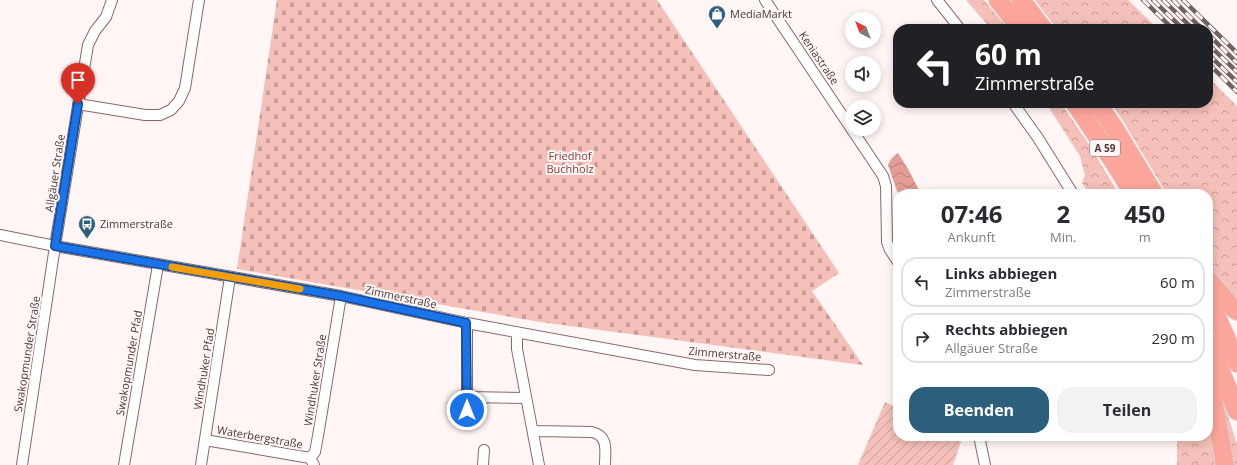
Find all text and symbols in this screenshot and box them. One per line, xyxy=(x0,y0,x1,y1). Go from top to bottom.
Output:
shop icon: MediaMarkt xyxy=(707,4,727,29)
place label: MediaMarkt xyxy=(730,6,792,21)
north arrow xyxy=(845,12,881,48)
map controls xyxy=(845,12,881,136)
street label: Keniastraße xyxy=(796,28,843,87)
text: 60 m xyxy=(975,35,1042,73)
icon: left xyxy=(909,40,961,92)
button: sound xyxy=(845,56,881,92)
pin xyxy=(61,63,95,104)
icon: arrive xyxy=(67,69,89,91)
text: Zimmerstraße xyxy=(975,71,1094,95)
button: layers xyxy=(845,100,881,136)
street label: Allgäuer Straße xyxy=(41,133,68,213)
road number: A 59 xyxy=(1090,140,1120,156)
park label: Friedhof Buchholz xyxy=(546,148,594,176)
text: 07:46 xyxy=(941,197,1002,230)
text: 2 xyxy=(1056,197,1070,230)
text: 450 xyxy=(1124,197,1165,230)
bus stop icon: Zimmerstraße xyxy=(77,214,97,239)
place label: Zimmerstraße xyxy=(100,216,173,231)
text: Ankunft xyxy=(948,228,996,246)
text: Min. xyxy=(1050,228,1076,246)
text: m xyxy=(1139,228,1151,246)
text: Links abbiegen xyxy=(945,263,1057,283)
icon: left xyxy=(911,271,933,293)
text: 60 m xyxy=(1160,272,1195,292)
street label: Zimmerstraße xyxy=(364,282,438,311)
text: Zimmerstraße xyxy=(945,283,1031,301)
street label: Swakopmunder Straße xyxy=(10,295,43,413)
street label: Swakopmunder Pfad xyxy=(112,309,145,417)
text: Rechts abbiegen xyxy=(945,319,1068,339)
street label: Windhuker Pfad xyxy=(190,327,217,411)
icon: right xyxy=(911,327,933,349)
text: 290 m xyxy=(1151,328,1195,348)
street label: Windhuker Straße xyxy=(300,333,329,427)
text: Allgäuer Straße xyxy=(945,339,1038,357)
street label: Zimmerstraße xyxy=(688,343,762,364)
button: Beenden xyxy=(909,387,1049,433)
button: Teilen xyxy=(1057,387,1197,433)
position arrow xyxy=(446,389,488,431)
street label: Waterbergstraße xyxy=(216,422,304,451)

